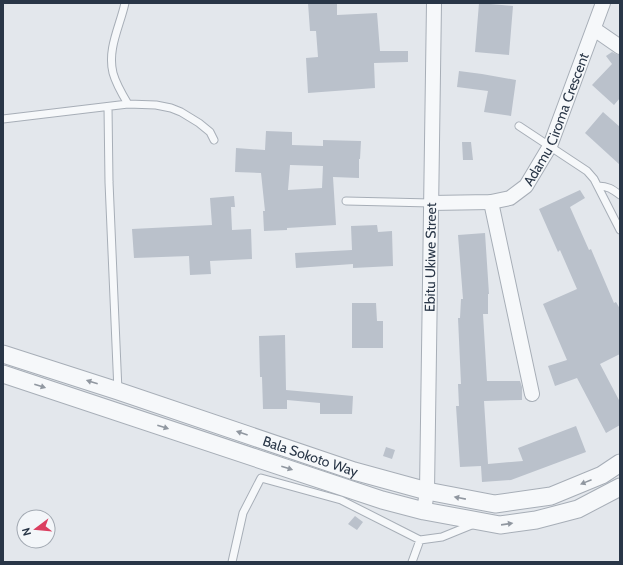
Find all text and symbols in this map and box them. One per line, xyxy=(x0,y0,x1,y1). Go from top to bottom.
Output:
street label: Adamu Ciroma Crescent xyxy=(519,50,593,189)
street label: Ebitu Ukiwe Street xyxy=(421,202,440,312)
one-way arrow xyxy=(86,379,98,385)
one-way arrow xyxy=(34,383,46,389)
one-way arrow xyxy=(158,425,170,431)
one-way arrow xyxy=(235,429,247,435)
street label: Bala Sokoto Way xyxy=(260,432,360,481)
one-way arrow xyxy=(281,466,293,472)
one-way arrow xyxy=(581,479,592,485)
one-way arrow xyxy=(454,494,466,500)
north arrow xyxy=(16,509,56,549)
one-way arrow xyxy=(501,521,513,527)
text: N xyxy=(19,526,34,537)

